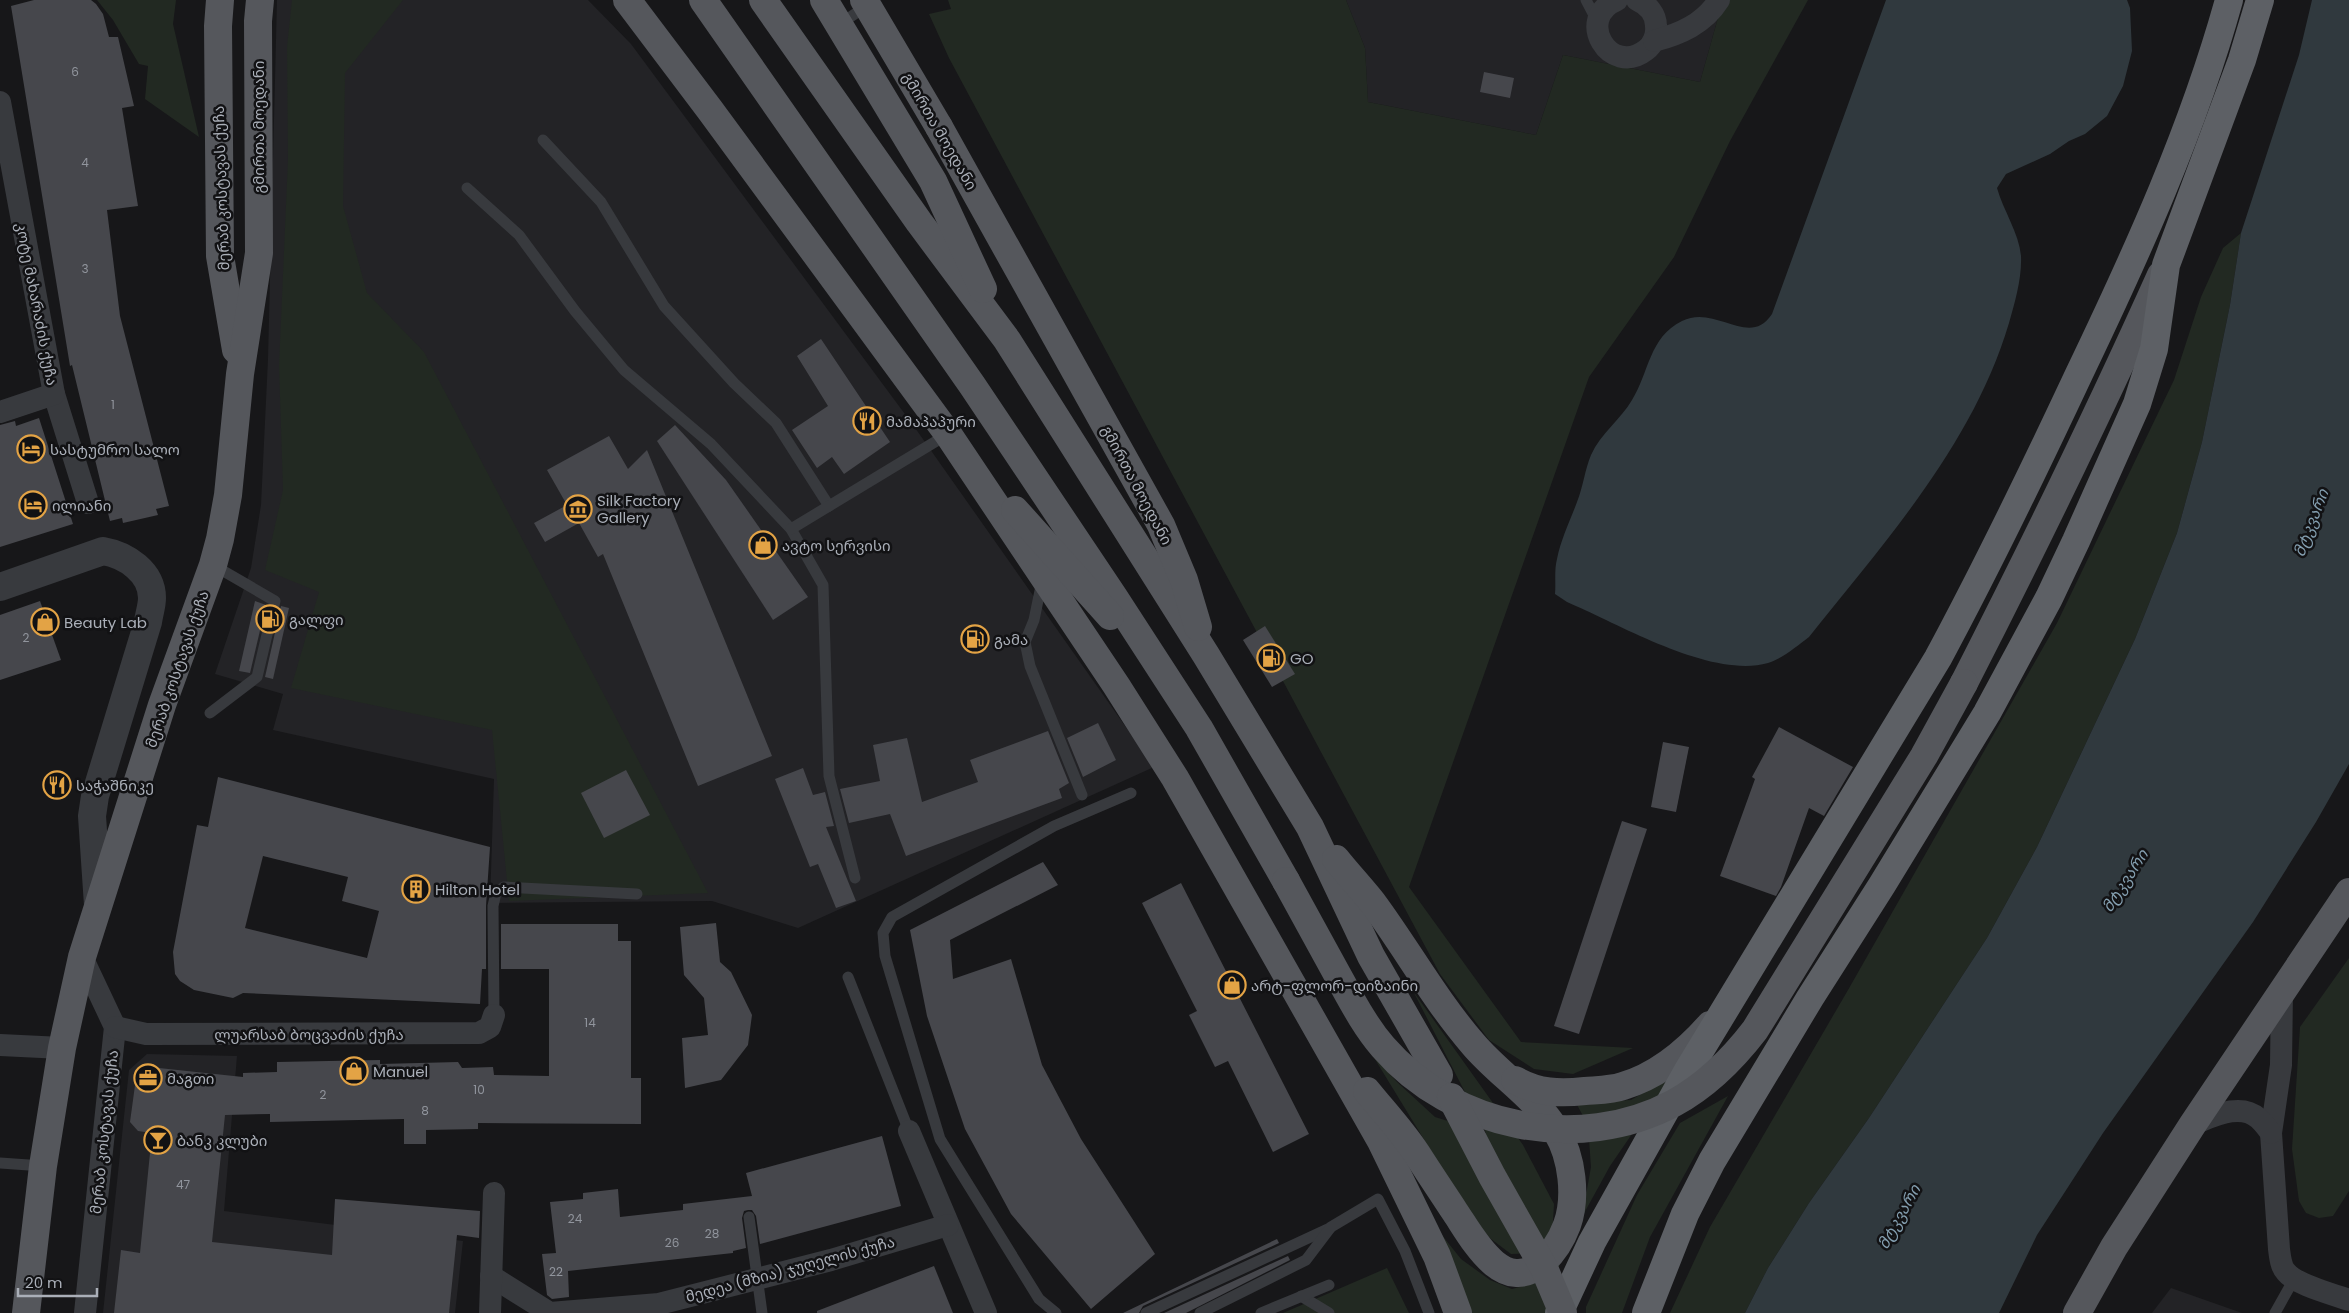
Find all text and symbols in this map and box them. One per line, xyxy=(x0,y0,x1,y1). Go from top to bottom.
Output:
street label: გმირთა მოედანი xyxy=(248,61,269,193)
house number: 6 xyxy=(71,63,79,80)
street label: გმირთა მოედანი xyxy=(898,68,982,194)
street label: მერაბ კოსტავას ქუჩა xyxy=(208,105,234,271)
house number: 4 xyxy=(81,154,89,171)
street label: კოტე მახარაძის ქუჩა xyxy=(11,221,63,387)
house number: 3 xyxy=(81,260,89,277)
house number: 1 xyxy=(111,396,115,413)
restaurant icon: მამაპაპური xyxy=(852,406,882,436)
place label: მამაპაპური xyxy=(886,411,976,432)
street label: გმირთა მოედანი xyxy=(1097,421,1177,549)
hotel icon: სასტუმრო სალო xyxy=(16,434,46,464)
place label: სასტუმრო სალო xyxy=(50,439,180,460)
water label: მტკვარი xyxy=(2288,485,2335,560)
hotel icon: ილიანი xyxy=(18,490,48,520)
place label: Silk Factory Gallery xyxy=(597,490,681,528)
museum icon: Silk Factory Gallery xyxy=(563,494,593,524)
place label: ილიანი xyxy=(52,495,111,516)
shop icon: ავტო სერვისი xyxy=(748,530,778,560)
place label: ავტო სერვისი xyxy=(782,535,891,556)
street label: მერაბ კოსტავას ქუჩა xyxy=(140,588,214,750)
fuel station icon: გალფი xyxy=(255,604,285,634)
shop icon: Beauty Lab xyxy=(30,607,60,637)
place label: გალფი xyxy=(289,609,344,630)
place label: Beauty Lab xyxy=(64,612,147,633)
fuel station icon: გამა xyxy=(960,624,990,654)
house number: 2 xyxy=(23,629,30,646)
place label: გამა xyxy=(994,629,1028,650)
fuel station icon: GO xyxy=(1256,643,1286,673)
place label: GO xyxy=(1290,648,1314,669)
restaurant icon: საჭაშნიკე xyxy=(42,770,72,800)
place label: საჭაშნიკე xyxy=(76,775,154,796)
water label: მტკვარი xyxy=(2096,844,2154,917)
building icon: Hilton Hotel xyxy=(401,874,431,904)
place label: Hilton Hotel xyxy=(435,879,520,900)
shop icon: არტ-ფლორ-დიზაინი xyxy=(1217,970,1247,1000)
place label: არტ-ფლორ-დიზაინი xyxy=(1251,975,1418,996)
house number: 14 xyxy=(584,1014,596,1031)
street label: ლუარსაბ ბოცვაძის ქუჩა xyxy=(214,1024,404,1045)
street label: მერაბ კოსტავას ქუჩა xyxy=(85,1049,123,1215)
shop icon: Manuel xyxy=(339,1056,369,1086)
place label: Manuel xyxy=(373,1061,428,1082)
office icon: მაგთი xyxy=(133,1063,163,1093)
place label: მაგთი xyxy=(167,1068,214,1089)
house number: 10 xyxy=(473,1081,485,1098)
house number: 2 xyxy=(320,1086,327,1103)
house number: 8 xyxy=(421,1102,429,1119)
bar icon: ბანკ კლუბი xyxy=(143,1125,173,1155)
place label: ბანკ კლუბი xyxy=(177,1130,267,1151)
house number: 47 xyxy=(176,1176,190,1193)
water label: მტკვარი xyxy=(1872,1180,1927,1253)
house number: 24 xyxy=(568,1210,583,1227)
house number: 28 xyxy=(705,1225,719,1242)
street label: მედეა (მზია) ჯუღელის ქუჩა xyxy=(683,1231,897,1307)
house number: 26 xyxy=(665,1234,679,1251)
house number: 22 xyxy=(549,1263,563,1280)
scale bar xyxy=(18,1266,96,1298)
text: 20 m xyxy=(25,1272,63,1293)

